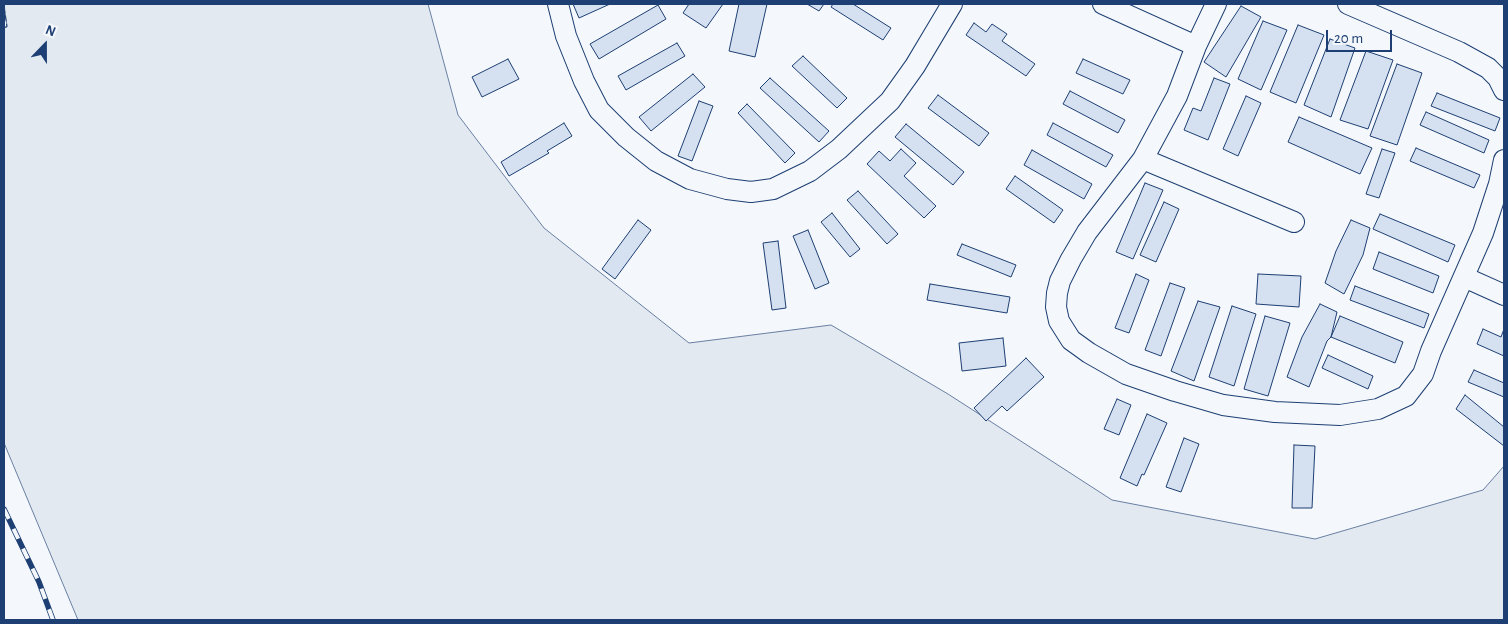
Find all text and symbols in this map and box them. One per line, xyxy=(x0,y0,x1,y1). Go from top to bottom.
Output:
north arrow xyxy=(20,20,70,70)
scale bar xyxy=(1328,20,1394,52)
text: N xyxy=(43,23,58,39)
text: 20 m xyxy=(1334,31,1363,46)

